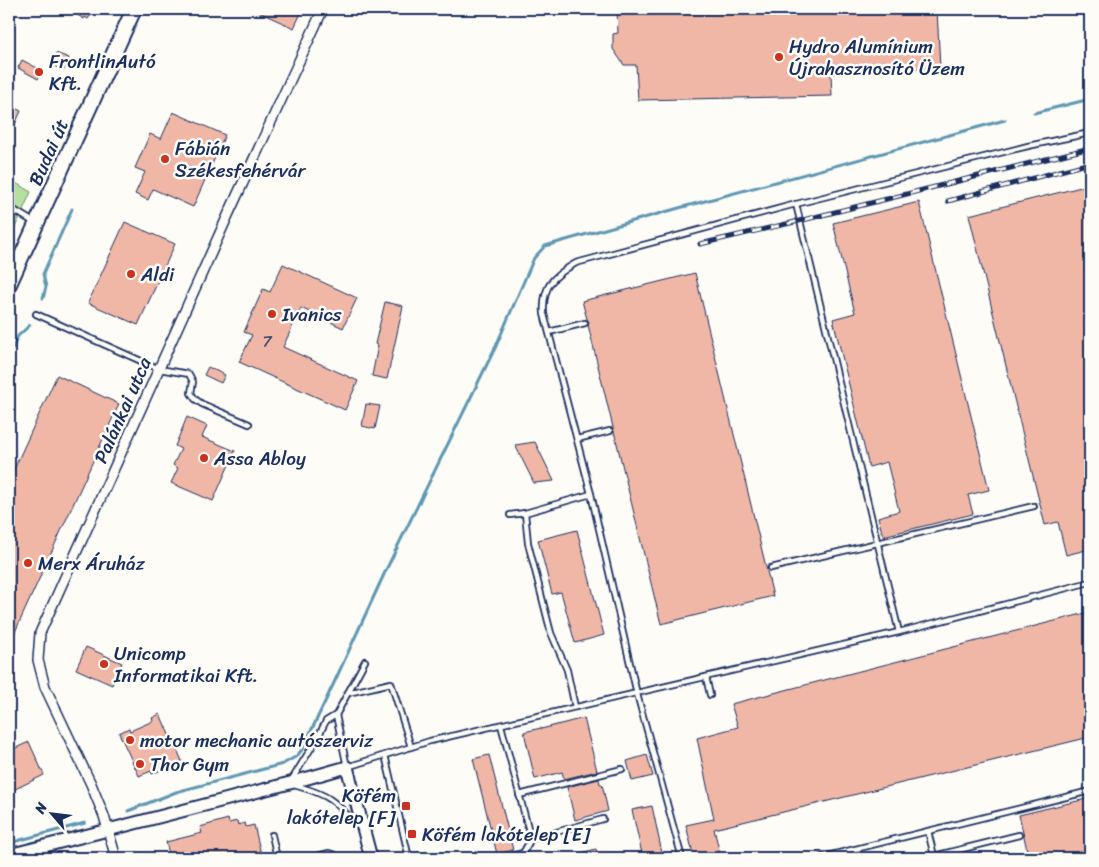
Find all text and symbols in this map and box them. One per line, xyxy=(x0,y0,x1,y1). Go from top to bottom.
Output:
place label: Hydro Alumínium Újrahasznosító Üzem xyxy=(789,30,965,85)
place label: FrontlinAutó Kft. xyxy=(49,45,156,100)
marker: Hydro Alumínium Újrahasznosító Üzem xyxy=(773,51,785,63)
marker: FrontlinAutó Kft. xyxy=(33,66,45,78)
street label: Budai út xyxy=(19,113,78,191)
place label: Fábián Székesfehérvár xyxy=(175,132,306,187)
marker: Fábián Székesfehérvár xyxy=(159,153,171,165)
place label: Aldi xyxy=(140,258,175,291)
marker: Aldi xyxy=(125,268,137,280)
place label: Ivanics xyxy=(281,298,342,331)
marker: Ivanics xyxy=(266,308,278,320)
house number: 7 xyxy=(262,327,272,356)
street label: Palánkai utca xyxy=(84,351,161,469)
place label: Assa Abloy xyxy=(213,442,306,475)
marker: Assa Abloy xyxy=(198,452,210,464)
place label: Merx Áruház xyxy=(38,547,146,580)
marker: Merx Áruház xyxy=(22,557,34,569)
place label: Unicomp Informatikai Kft. xyxy=(113,637,258,692)
marker: Unicomp Informatikai Kft. xyxy=(98,658,110,670)
place label: motor mechanic autószerviz xyxy=(140,724,374,757)
marker: motor mechanic autószerviz xyxy=(124,734,136,746)
place label: Thor Gym xyxy=(150,748,229,781)
marker: Thor Gym xyxy=(134,758,146,770)
place label: Köfém lakótelep [F] xyxy=(287,779,396,834)
north arrow xyxy=(28,790,78,840)
text: N xyxy=(27,798,54,819)
marker: Köfém lakótelep [F] xyxy=(400,800,412,812)
place label: Köfém lakótelep [E] xyxy=(422,818,591,851)
marker: Köfém lakótelep [E] xyxy=(406,828,418,840)

